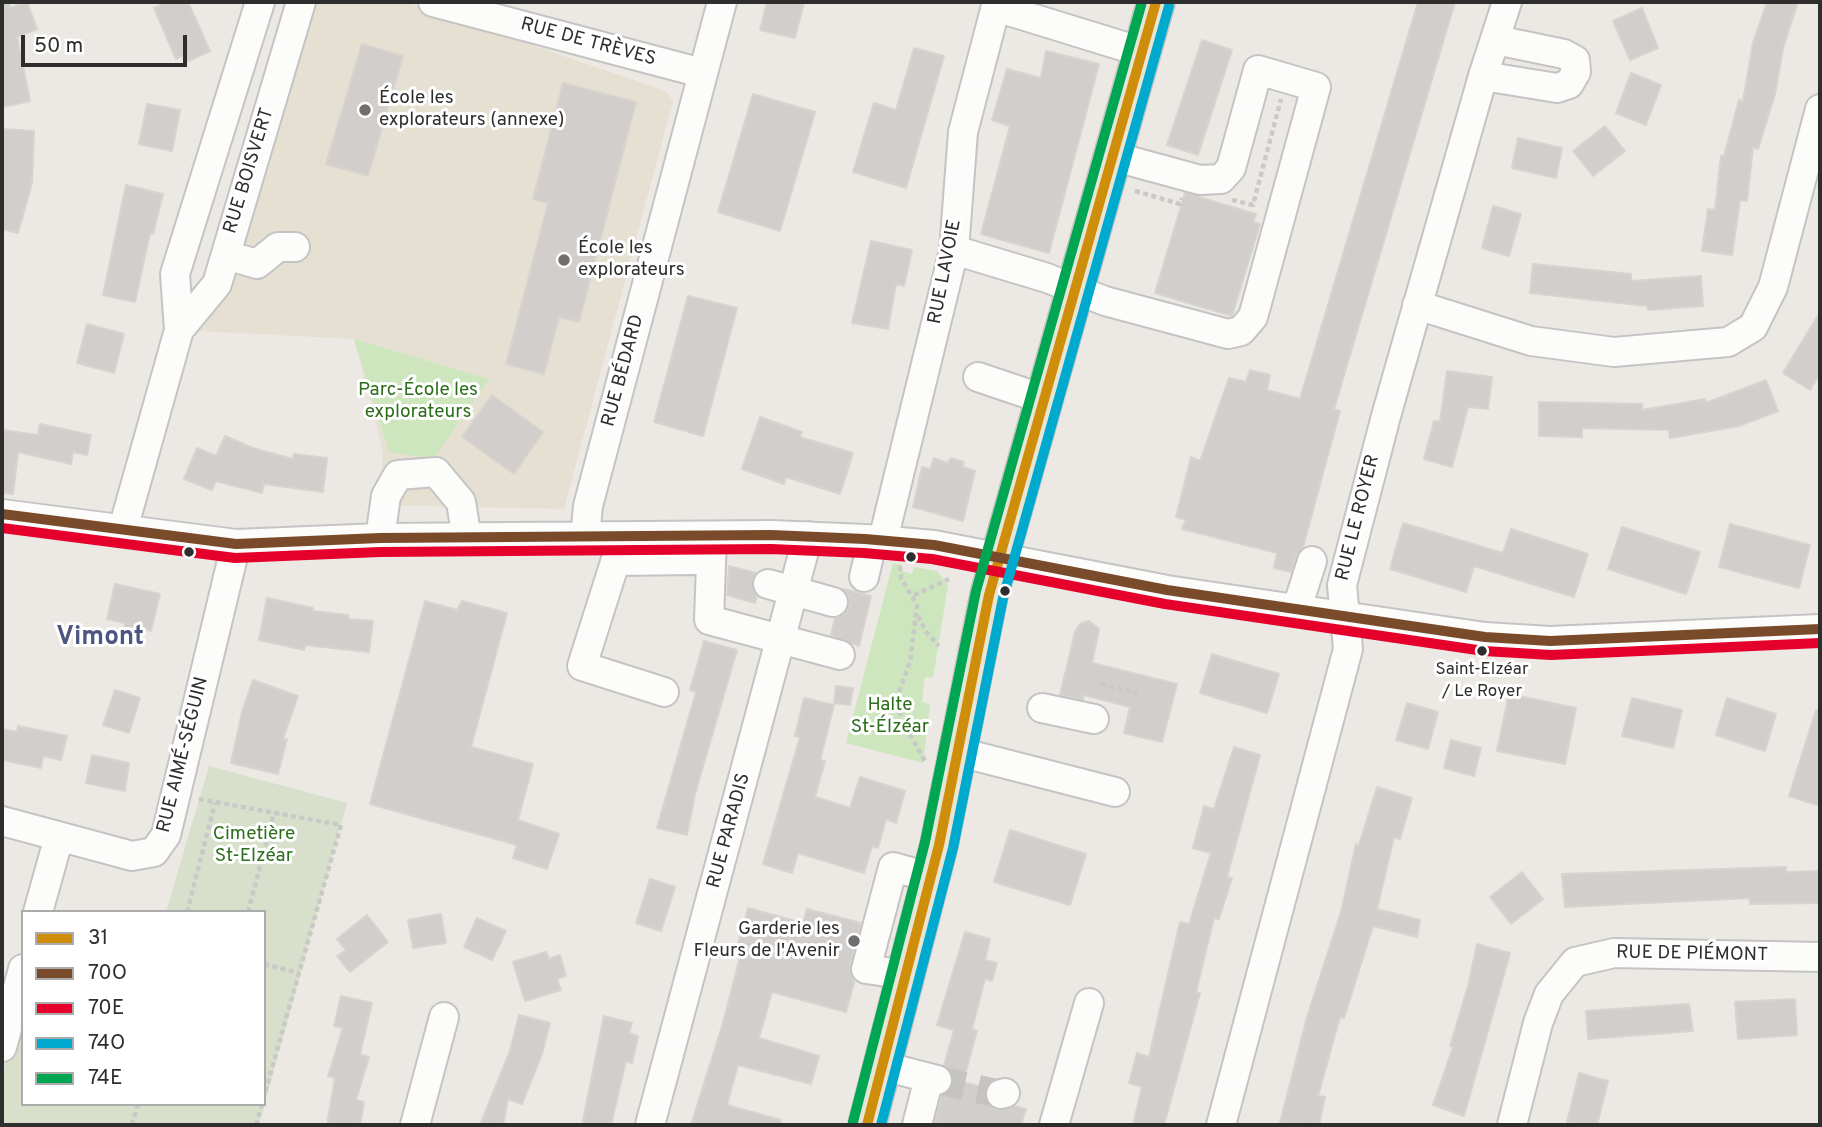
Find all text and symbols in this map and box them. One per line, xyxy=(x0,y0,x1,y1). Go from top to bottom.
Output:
street label: RUE DE TRÈVES xyxy=(518,14,658,72)
scale bar xyxy=(24,21,191,65)
text: 50 m xyxy=(34,33,83,60)
place label: École les explorateurs (annexe) xyxy=(379,88,564,132)
marker: École les explorateurs (annexe) xyxy=(357,102,373,118)
street label: RUE BOISVERT xyxy=(220,105,280,237)
street label: RUE LAVOIE xyxy=(925,218,967,326)
place label: École les explorateurs xyxy=(578,238,685,282)
marker: École les explorateurs xyxy=(556,252,572,268)
street label: RUE BÉDARD xyxy=(598,312,650,430)
park label: Parc-École les explorateurs xyxy=(358,380,478,424)
street label: RUE LE ROYER xyxy=(1332,453,1386,583)
unlabelled marker xyxy=(182,545,196,559)
unlabelled marker xyxy=(904,550,918,564)
unlabelled marker xyxy=(998,584,1012,598)
district label: Vimont xyxy=(56,623,144,655)
marker: Saint-Elzéar / Le Royer xyxy=(1475,644,1489,658)
place label: Saint-Elzéar / Le Royer xyxy=(1436,661,1528,701)
street label: RUE AIMÉ-SÉGUIN xyxy=(154,675,214,835)
park label: Halte St-Élzéar xyxy=(851,695,929,739)
street label: RUE PARADIS xyxy=(704,771,756,891)
park label: Cimetière St-Elzéar xyxy=(213,824,295,868)
legend xyxy=(21,910,266,1106)
place label: Garderie les Fleurs de l'Avenir xyxy=(693,919,840,963)
text: 31 xyxy=(88,925,108,952)
marker: Garderie les Fleurs de l'Avenir xyxy=(846,933,862,949)
street label: RUE DE PIÉMONT xyxy=(1616,942,1768,968)
text: 70O xyxy=(88,960,127,987)
text: 70E xyxy=(88,995,124,1022)
text: 74O xyxy=(88,1030,125,1057)
text: 74E xyxy=(88,1065,122,1092)

